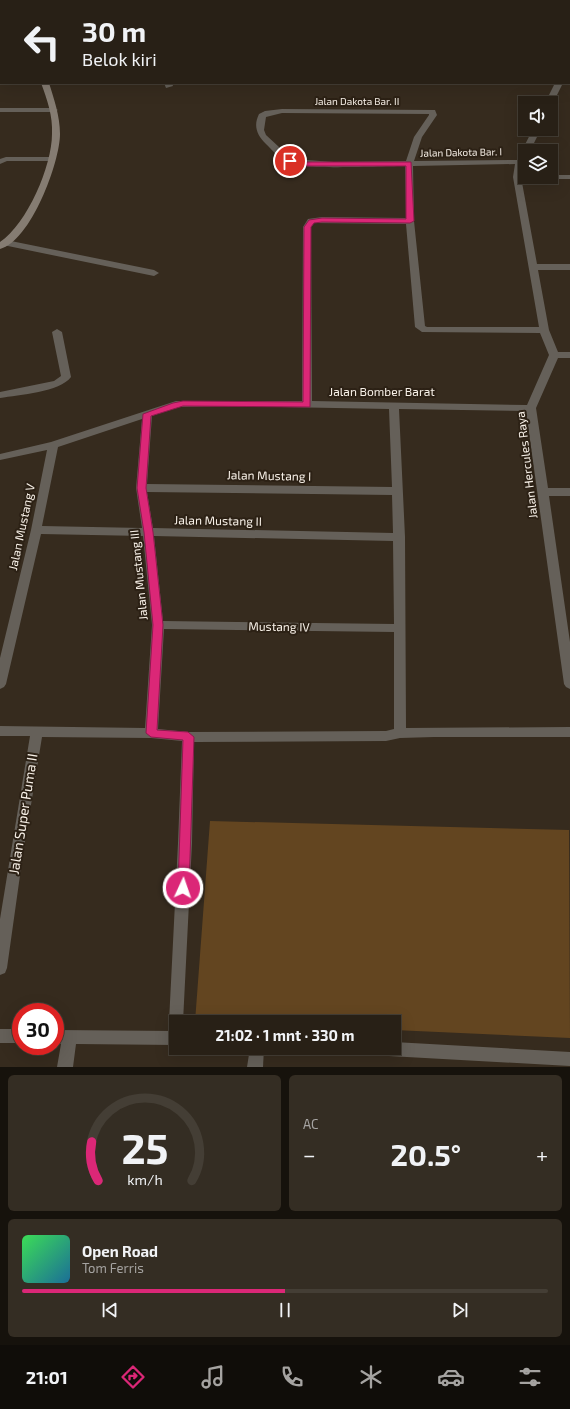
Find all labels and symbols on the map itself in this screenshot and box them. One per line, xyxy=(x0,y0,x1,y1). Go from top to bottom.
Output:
street label: Jalan Dakota Bar. II xyxy=(315,95,399,107)
pin xyxy=(273,144,307,178)
street label: Jalan Dakota Bar. I xyxy=(420,145,502,159)
street label: Jalan Bomber Barat xyxy=(329,384,435,398)
street label: Jalan Hercules Raya xyxy=(512,411,540,520)
street label: Jalan Mustang I xyxy=(227,467,311,483)
street label: Jalan Mustang V xyxy=(5,481,37,572)
street label: Jalan Mustang II xyxy=(174,512,262,528)
street label: Jalan Mustang III xyxy=(126,529,150,621)
street label: Mustang IV xyxy=(248,618,311,634)
street label: Jalan Super Puma II xyxy=(5,752,40,876)
position arrow xyxy=(162,867,204,909)
speed limit sign: 30 xyxy=(12,1003,64,1055)

